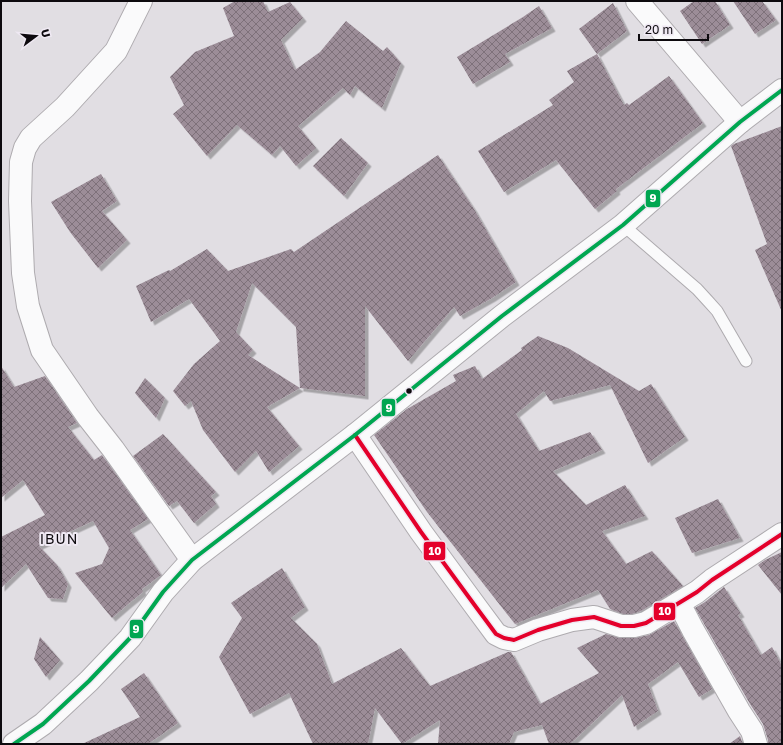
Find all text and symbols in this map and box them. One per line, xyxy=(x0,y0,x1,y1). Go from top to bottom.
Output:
north arrow xyxy=(16,16,56,56)
scale bar xyxy=(639,16,708,42)
text: 20 m xyxy=(645,22,673,37)
text: U xyxy=(39,27,53,39)
line badge: 9 xyxy=(645,189,661,208)
text: 9 xyxy=(650,191,657,204)
unlabelled marker xyxy=(404,386,414,396)
line badge: 9 xyxy=(381,398,396,417)
text: 9 xyxy=(386,401,393,414)
district label: IBUN xyxy=(40,530,78,547)
line badge: 10 xyxy=(423,541,446,561)
text: 10 xyxy=(429,544,441,557)
line badge: 10 xyxy=(653,602,676,621)
text: 10 xyxy=(659,604,671,617)
line badge: 9 xyxy=(129,619,144,639)
text: 9 xyxy=(133,622,140,635)

